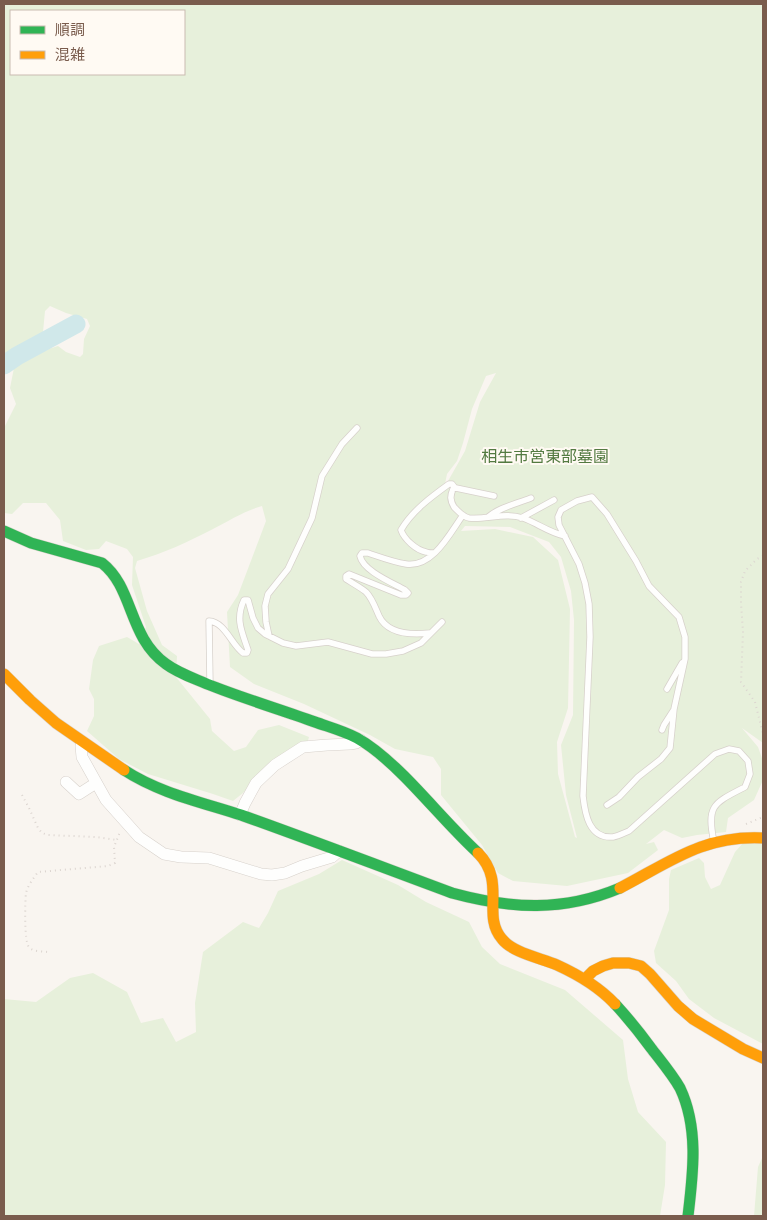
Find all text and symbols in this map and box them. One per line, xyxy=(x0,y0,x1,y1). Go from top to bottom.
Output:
legend xyxy=(10,10,185,75)
text: 順調 xyxy=(55,19,85,40)
text: 混雑 xyxy=(55,44,85,65)
park label: 相生市営東部墓園 xyxy=(481,445,609,467)

